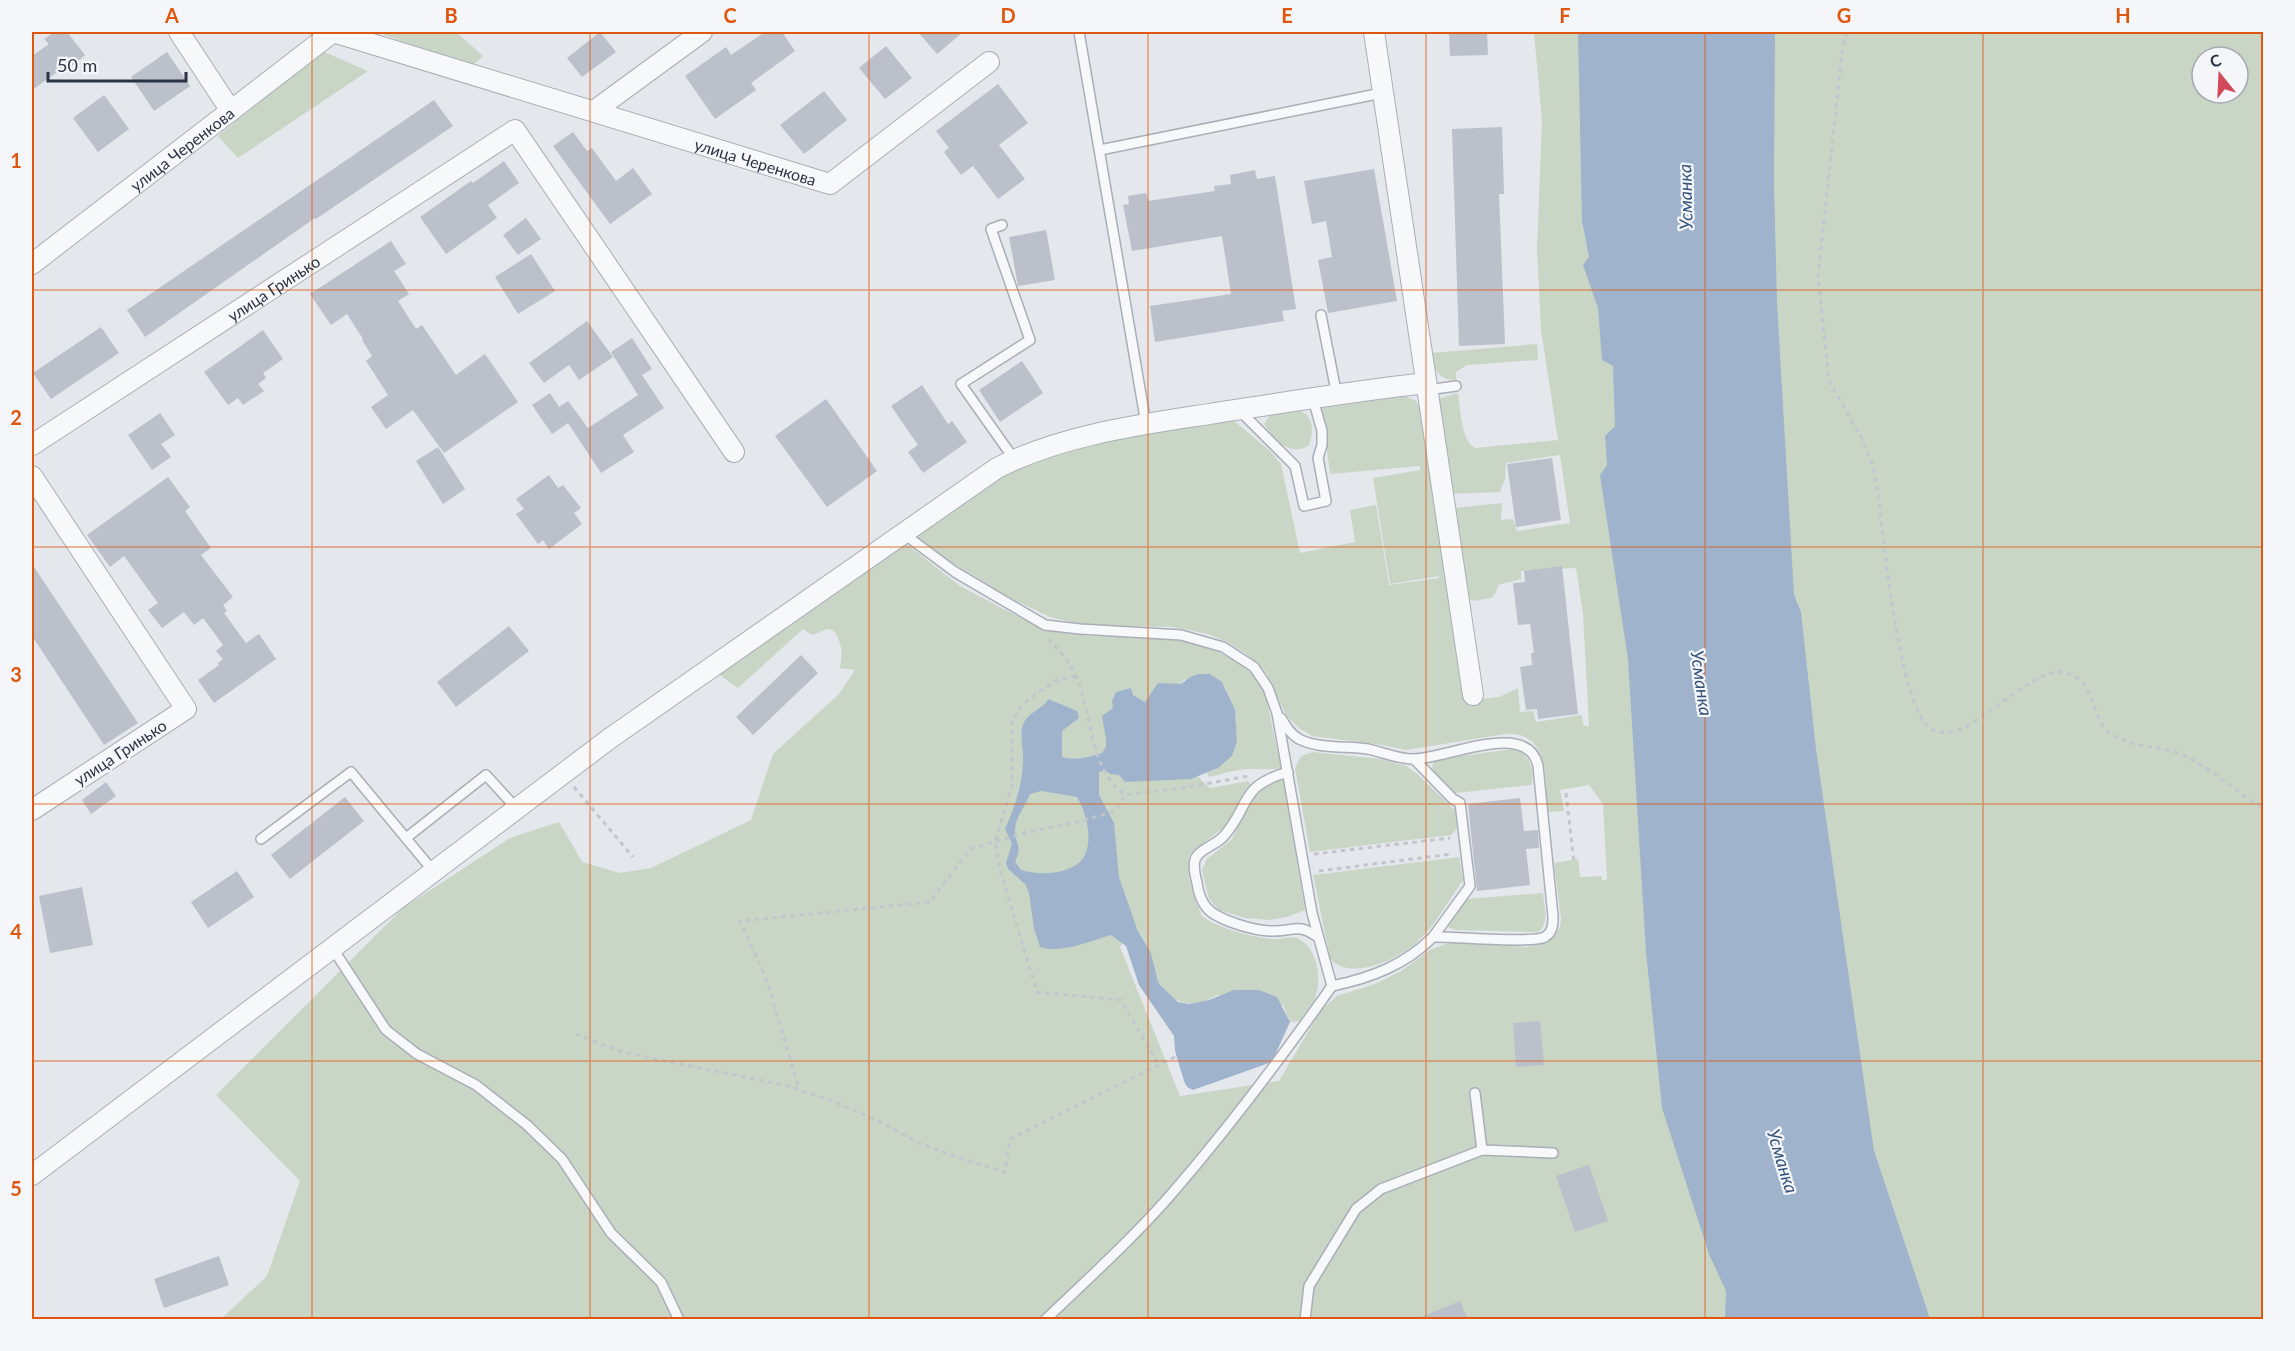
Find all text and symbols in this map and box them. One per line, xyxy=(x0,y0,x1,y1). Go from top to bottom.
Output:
text: A xyxy=(164,3,179,27)
text: B xyxy=(444,3,458,27)
text: C xyxy=(723,3,737,27)
text: D xyxy=(1000,3,1016,27)
text: E xyxy=(1281,3,1293,27)
text: F xyxy=(1559,3,1571,27)
text: G xyxy=(1837,3,1851,27)
text: H xyxy=(2115,3,2131,27)
scale bar xyxy=(48,45,186,83)
north arrow xyxy=(2190,45,2250,105)
text: С xyxy=(2207,49,2224,71)
text: 50 m xyxy=(57,54,97,76)
street label: улица Черенкова xyxy=(126,103,237,195)
street label: улица Черенкова xyxy=(693,134,819,189)
text: 1 xyxy=(10,148,22,172)
water label: Усманка xyxy=(1673,164,1697,230)
street label: улица Гринько xyxy=(223,251,323,325)
text: 2 xyxy=(10,405,22,429)
water label: Усманка xyxy=(1687,649,1717,717)
text: 3 xyxy=(10,662,22,686)
street label: улица Гринько xyxy=(70,715,170,789)
text: 4 xyxy=(10,919,22,943)
water label: Усманка xyxy=(1763,1126,1803,1196)
text: 5 xyxy=(10,1176,22,1200)

